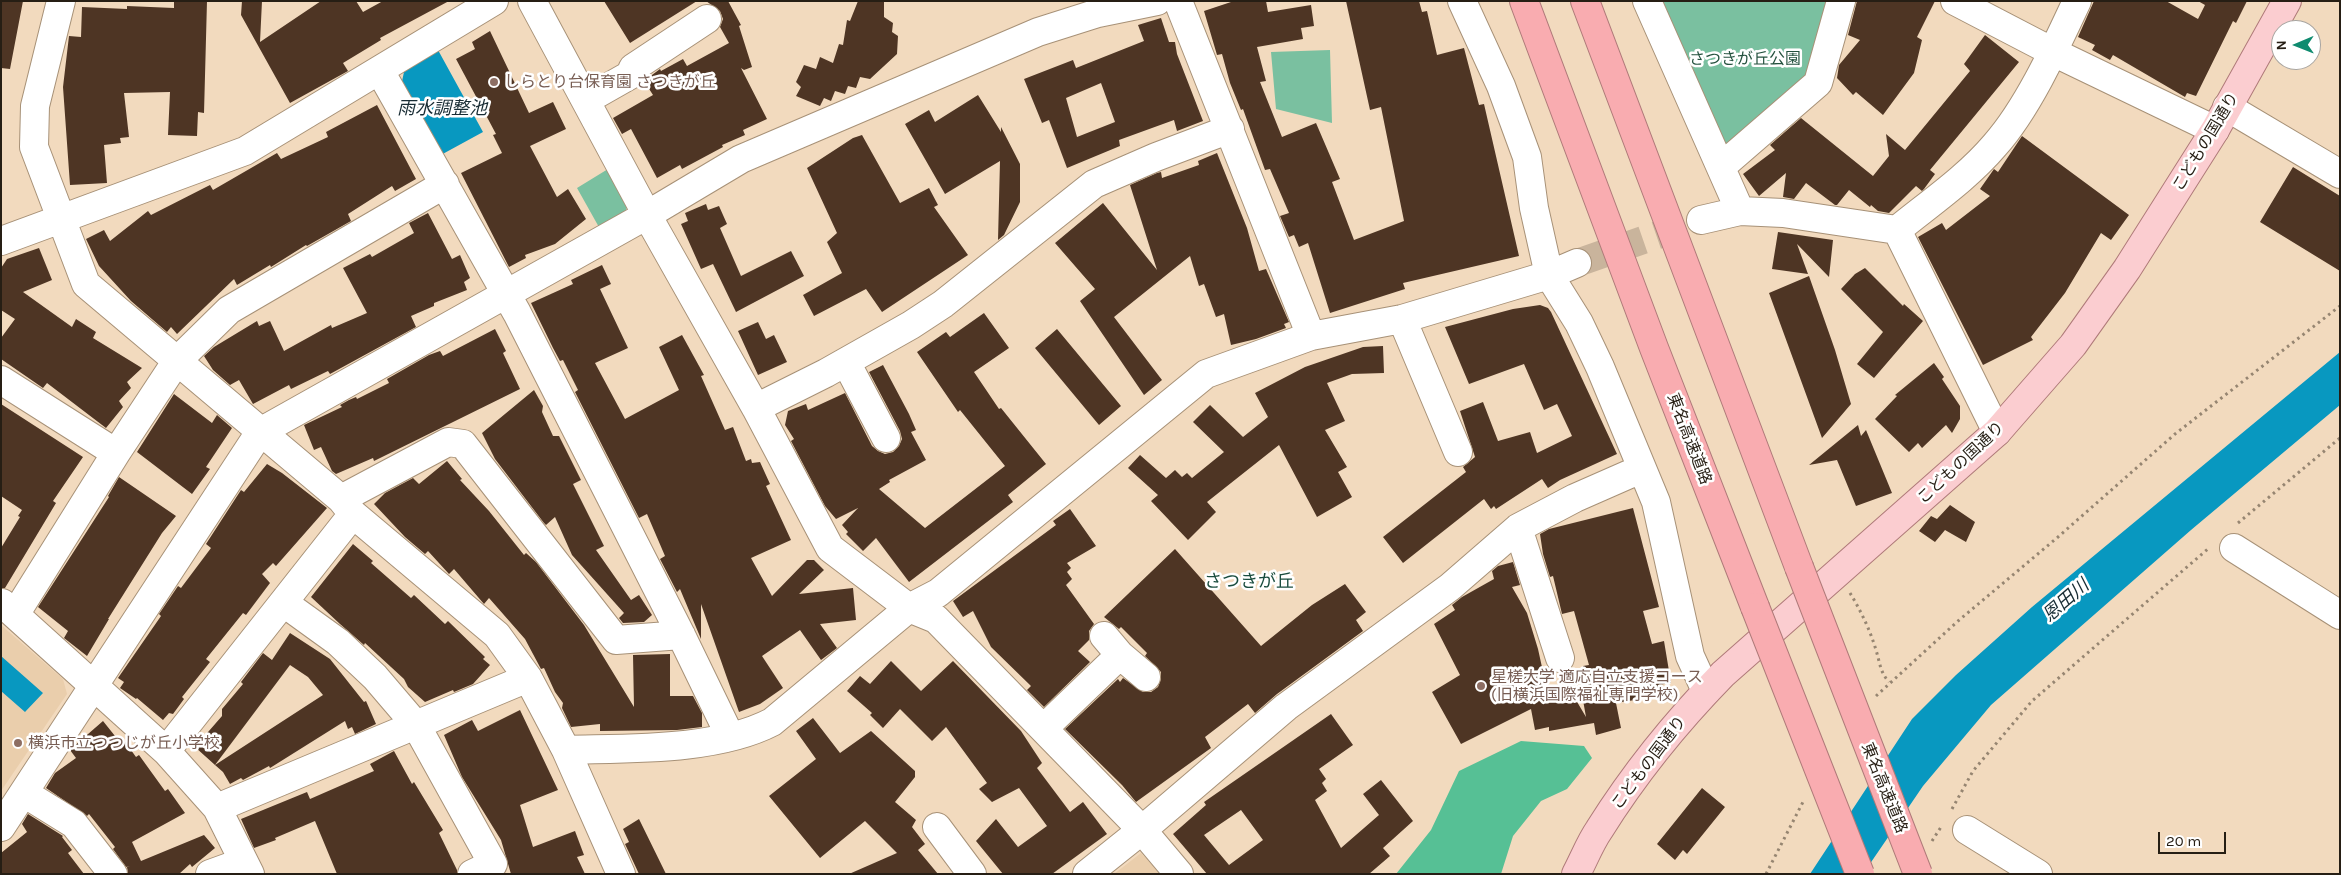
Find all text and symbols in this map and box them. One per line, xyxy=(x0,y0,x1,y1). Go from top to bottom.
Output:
north arrow xyxy=(2271,20,2321,70)
text: N xyxy=(2273,40,2290,50)
park label: さつきが丘公園 xyxy=(1689,49,1801,69)
place label: しらとり台保育園 さつきが丘 xyxy=(504,72,716,92)
marker: しらとり台保育園 さつきが丘 xyxy=(488,76,500,88)
street label: こどもの国通り xyxy=(2169,89,2243,195)
water label: 雨水調整池 xyxy=(397,98,487,120)
street label: 東名高速道路 xyxy=(1663,391,1715,487)
street label: こどもの国通り xyxy=(1913,418,2009,508)
district label: さつきが丘 xyxy=(1204,571,1294,593)
water label: 恩田川 xyxy=(2039,575,2093,627)
place label: 星槎大学 適応自立支援コース (旧横浜国際福祉専門学校) xyxy=(1491,667,1703,705)
marker: 星槎大学 適応自立支援コース (旧横浜国際福祉専門学校) xyxy=(1475,680,1487,692)
street label: こどもの国通り xyxy=(1608,712,1690,814)
place label: 横浜市立つつじが丘小学校 xyxy=(28,733,220,753)
marker: 横浜市立つつじが丘小学校 xyxy=(12,737,24,749)
street label: 東名高速道路 xyxy=(1857,740,1911,836)
scale bar xyxy=(2161,822,2228,854)
text: 20 m xyxy=(2166,832,2201,850)

